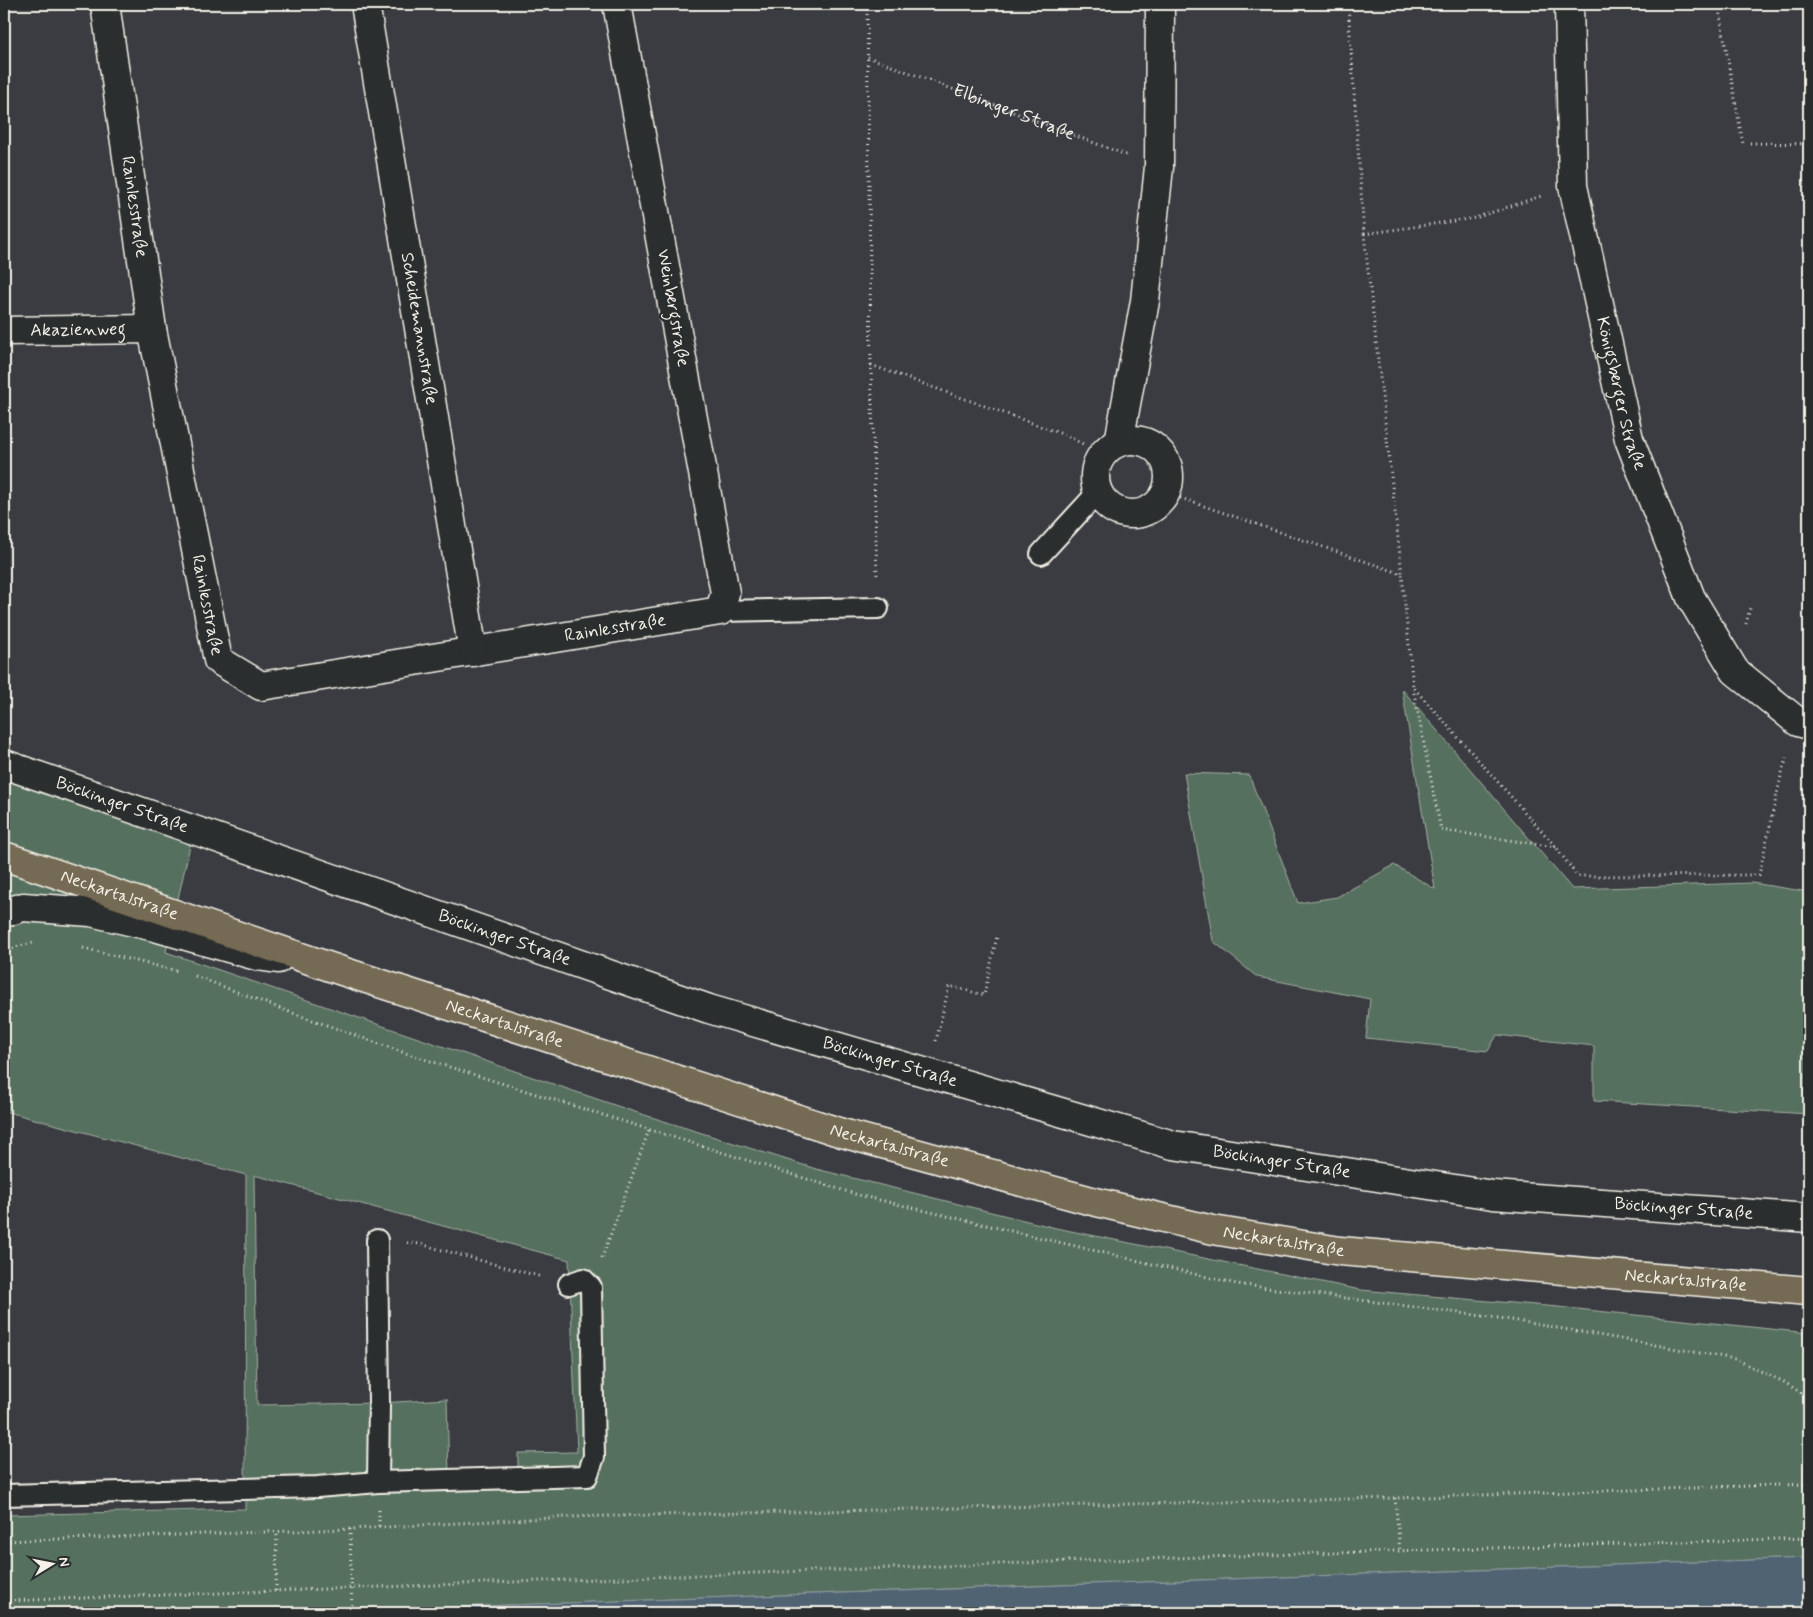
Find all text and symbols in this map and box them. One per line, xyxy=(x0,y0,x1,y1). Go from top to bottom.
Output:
street label: Elbinger Straße xyxy=(949,78,1078,147)
street label: Rainlesstraße xyxy=(115,155,154,259)
street label: Weinbergstraße xyxy=(649,247,695,369)
street label: Scheidemannstraße xyxy=(395,251,444,407)
street label: Königsberger Straße xyxy=(1590,314,1652,474)
street label: Akazienweg xyxy=(30,317,126,343)
street label: Rainlesstraße xyxy=(185,553,229,658)
street label: Rainlesstraße xyxy=(563,608,668,648)
street label: Böckinger Straße xyxy=(52,771,192,839)
street label: Neckartalstraße xyxy=(57,864,182,926)
street label: Böckinger Straße xyxy=(435,904,574,972)
street label: Neckartalstraße xyxy=(442,993,567,1054)
street label: Böckinger Straße xyxy=(820,1031,960,1093)
street label: Neckartalstraße xyxy=(827,1118,952,1174)
street label: Böckinger Straße xyxy=(1211,1139,1353,1185)
street label: Böckinger Straße xyxy=(1613,1192,1754,1226)
street label: Neckartalstraße xyxy=(1221,1220,1346,1263)
street label: Neckartalstraße xyxy=(1624,1263,1748,1298)
north arrow xyxy=(28,1540,78,1590)
text: N xyxy=(54,1556,73,1568)

